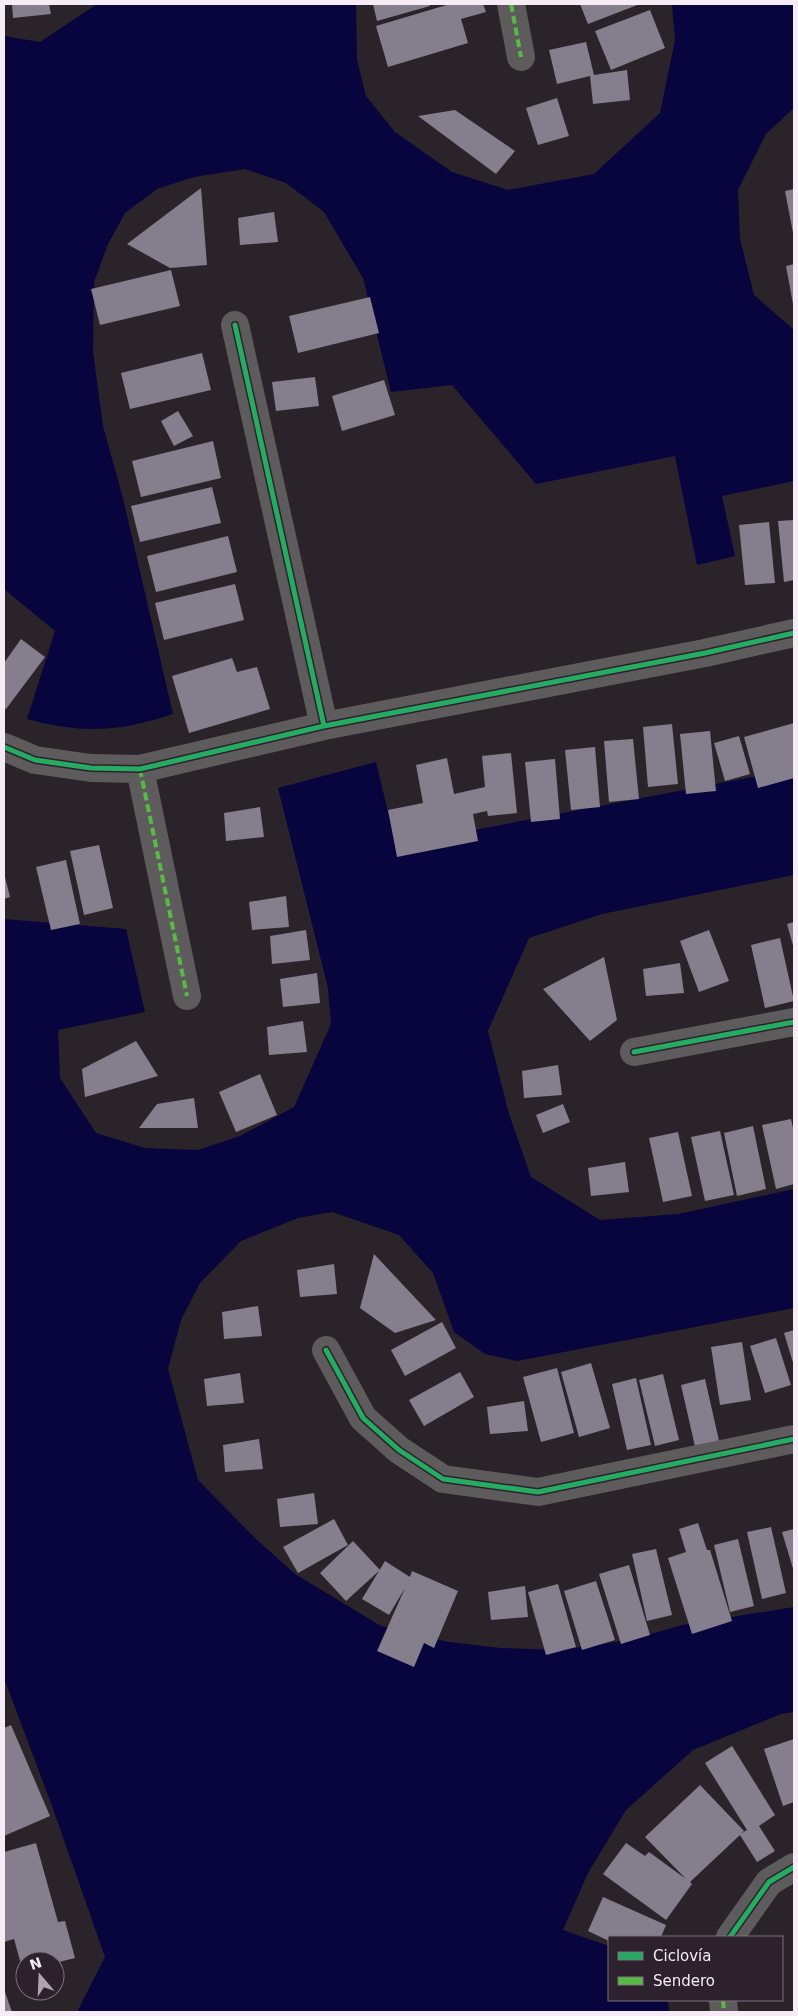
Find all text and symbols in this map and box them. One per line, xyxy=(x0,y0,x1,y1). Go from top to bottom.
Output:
legend xyxy=(608,1936,783,2001)
text: Ciclovía xyxy=(653,1947,711,1965)
north arrow xyxy=(15,1951,65,2001)
text: N xyxy=(28,1954,44,1973)
text: Sendero xyxy=(653,1972,715,1990)

